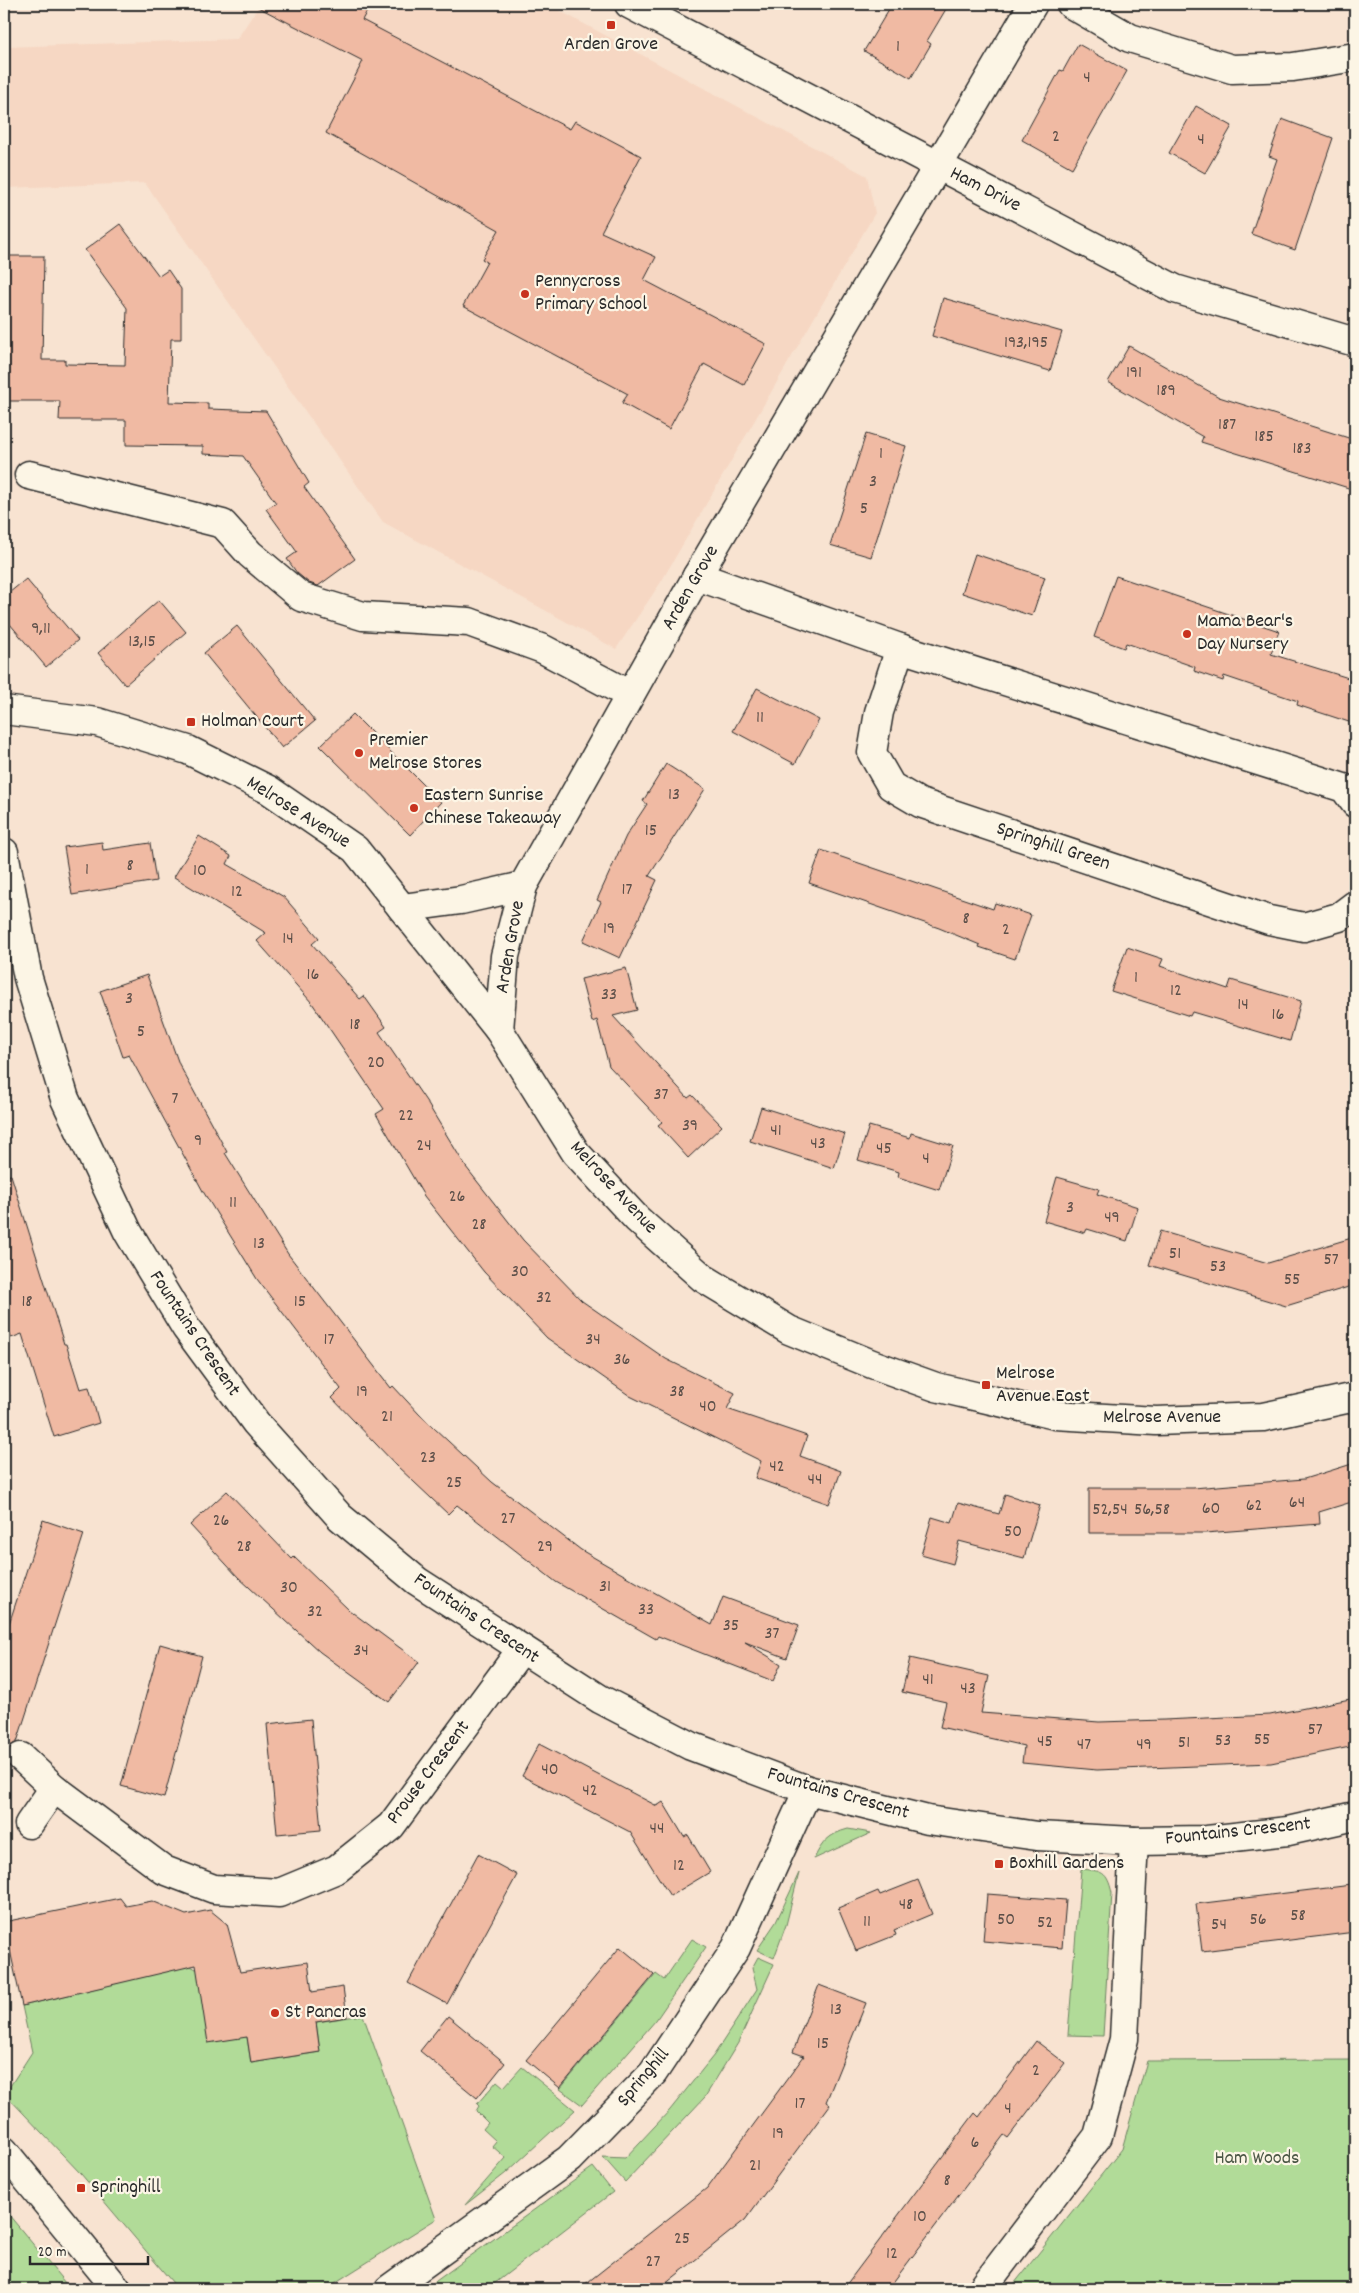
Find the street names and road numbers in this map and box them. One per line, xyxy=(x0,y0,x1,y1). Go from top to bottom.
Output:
street label: Ham Drive xyxy=(945,160,1026,220)
street label: Arden Grove xyxy=(655,540,727,636)
street label: Melrose Avenue xyxy=(240,770,356,856)
street label: Springhill Green xyxy=(992,815,1114,879)
street label: Arden Grove xyxy=(489,898,533,996)
street label: Melrose Avenue xyxy=(562,1135,664,1241)
street label: Fountains Crescent xyxy=(141,1266,247,1402)
street label: Melrose Avenue xyxy=(1103,1404,1221,1432)
street label: Fountains Crescent xyxy=(408,1566,544,1672)
street label: Prouse Crescent xyxy=(381,1715,477,1831)
street label: Fountains Crescent xyxy=(764,1760,912,1828)
street label: Fountains Crescent xyxy=(1164,1810,1312,1854)
street label: Springhill xyxy=(611,2042,677,2114)

